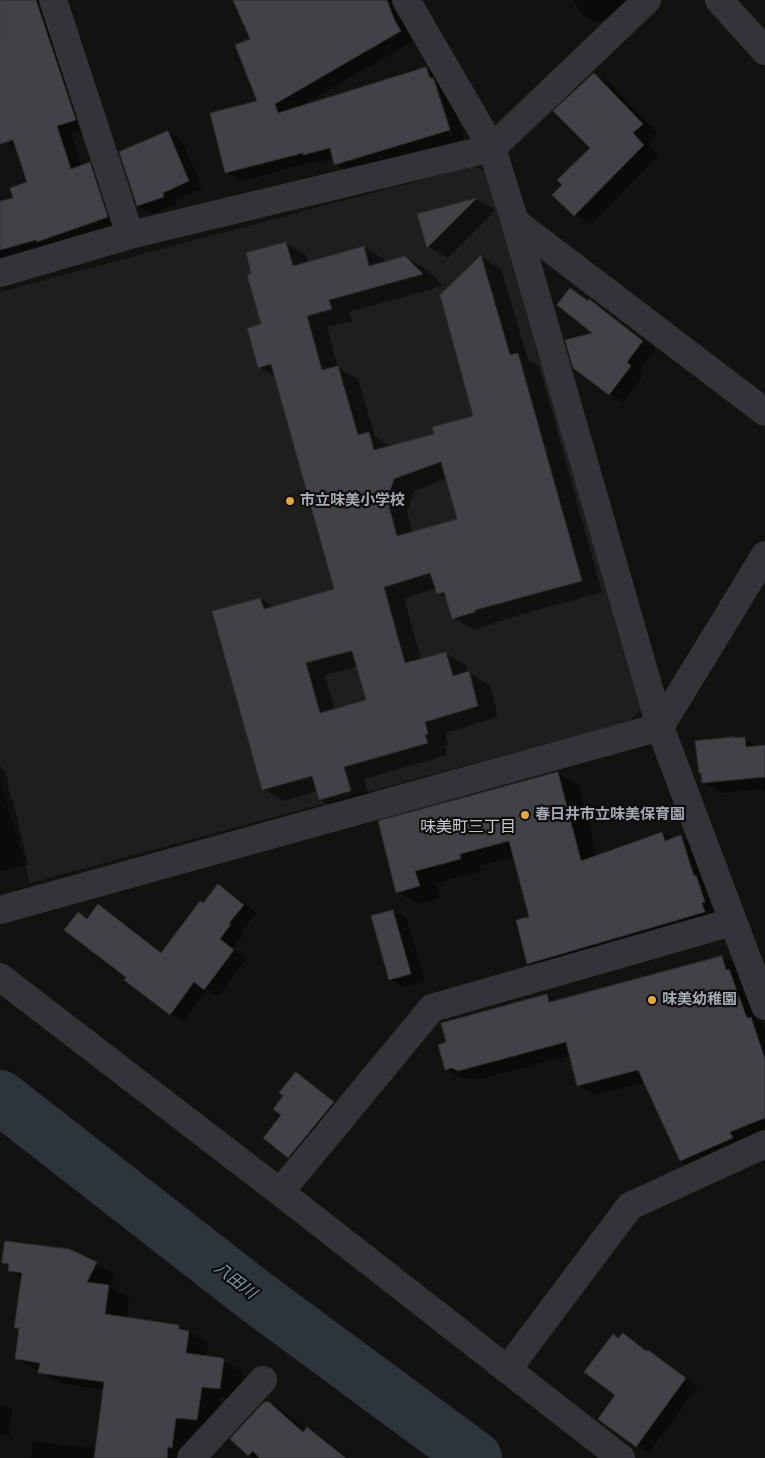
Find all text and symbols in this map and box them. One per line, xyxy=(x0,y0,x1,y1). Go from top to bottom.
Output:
place label: 市立味美小学校 xyxy=(300,492,405,510)
marker: 市立味美小学校 xyxy=(284,495,296,507)
place label: 春日井市立味美保育園 xyxy=(535,806,685,824)
marker: 春日井市立味美保育園 xyxy=(519,809,531,821)
district label: 味美町三丁目 xyxy=(420,817,516,837)
place label: 味美幼稚園 xyxy=(662,991,737,1009)
marker: 味美幼稚園 xyxy=(646,994,658,1006)
water label: 八田川 xyxy=(210,1259,260,1303)

